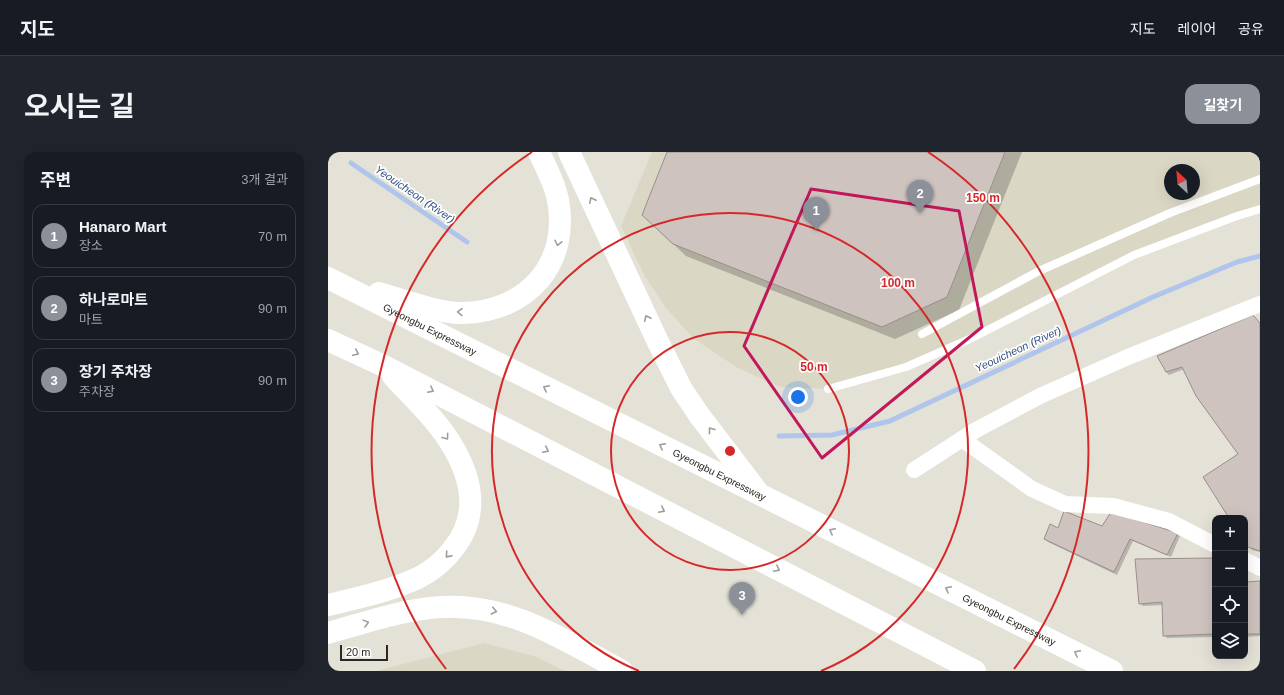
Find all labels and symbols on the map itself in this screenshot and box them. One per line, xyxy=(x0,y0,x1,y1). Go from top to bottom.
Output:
water label: Yeouicheon (River) xyxy=(373,163,457,225)
north arrow xyxy=(1164,164,1200,200)
pin: 2 xyxy=(907,180,933,213)
text: 150 m xyxy=(966,191,1000,205)
one-way arrow xyxy=(589,197,597,204)
pin: 1 xyxy=(803,197,829,230)
one-way arrow xyxy=(554,240,562,246)
text: 100 m xyxy=(881,276,915,290)
street label: Gyeongbu Expressway xyxy=(381,301,478,357)
one-way arrow xyxy=(457,308,463,316)
one-way arrow xyxy=(643,315,651,322)
water label: Yeouicheon (River) xyxy=(973,324,1063,374)
one-way arrow xyxy=(352,348,359,356)
text: 50 m xyxy=(800,360,828,374)
one-way arrow xyxy=(427,385,434,393)
one-way arrow xyxy=(543,385,551,393)
your location xyxy=(788,387,808,407)
one-way arrow xyxy=(709,428,716,435)
one-way arrow xyxy=(441,433,448,440)
one-way arrow xyxy=(659,443,667,451)
centre of rings xyxy=(723,444,737,458)
one-way arrow xyxy=(542,445,549,453)
street label: Gyeongbu Expressway xyxy=(671,446,768,502)
one-way arrow xyxy=(658,505,665,512)
one-way arrow xyxy=(829,528,836,536)
one-way arrow xyxy=(445,550,453,558)
one-way arrow xyxy=(773,564,780,572)
pin: 3 xyxy=(729,582,755,615)
one-way arrow xyxy=(945,586,952,594)
street label: Gyeongbu Expressway xyxy=(961,592,1058,647)
one-way arrow xyxy=(490,607,497,615)
one-way arrow xyxy=(362,619,369,627)
scale bar xyxy=(340,643,388,662)
one-way arrow xyxy=(1074,650,1081,658)

